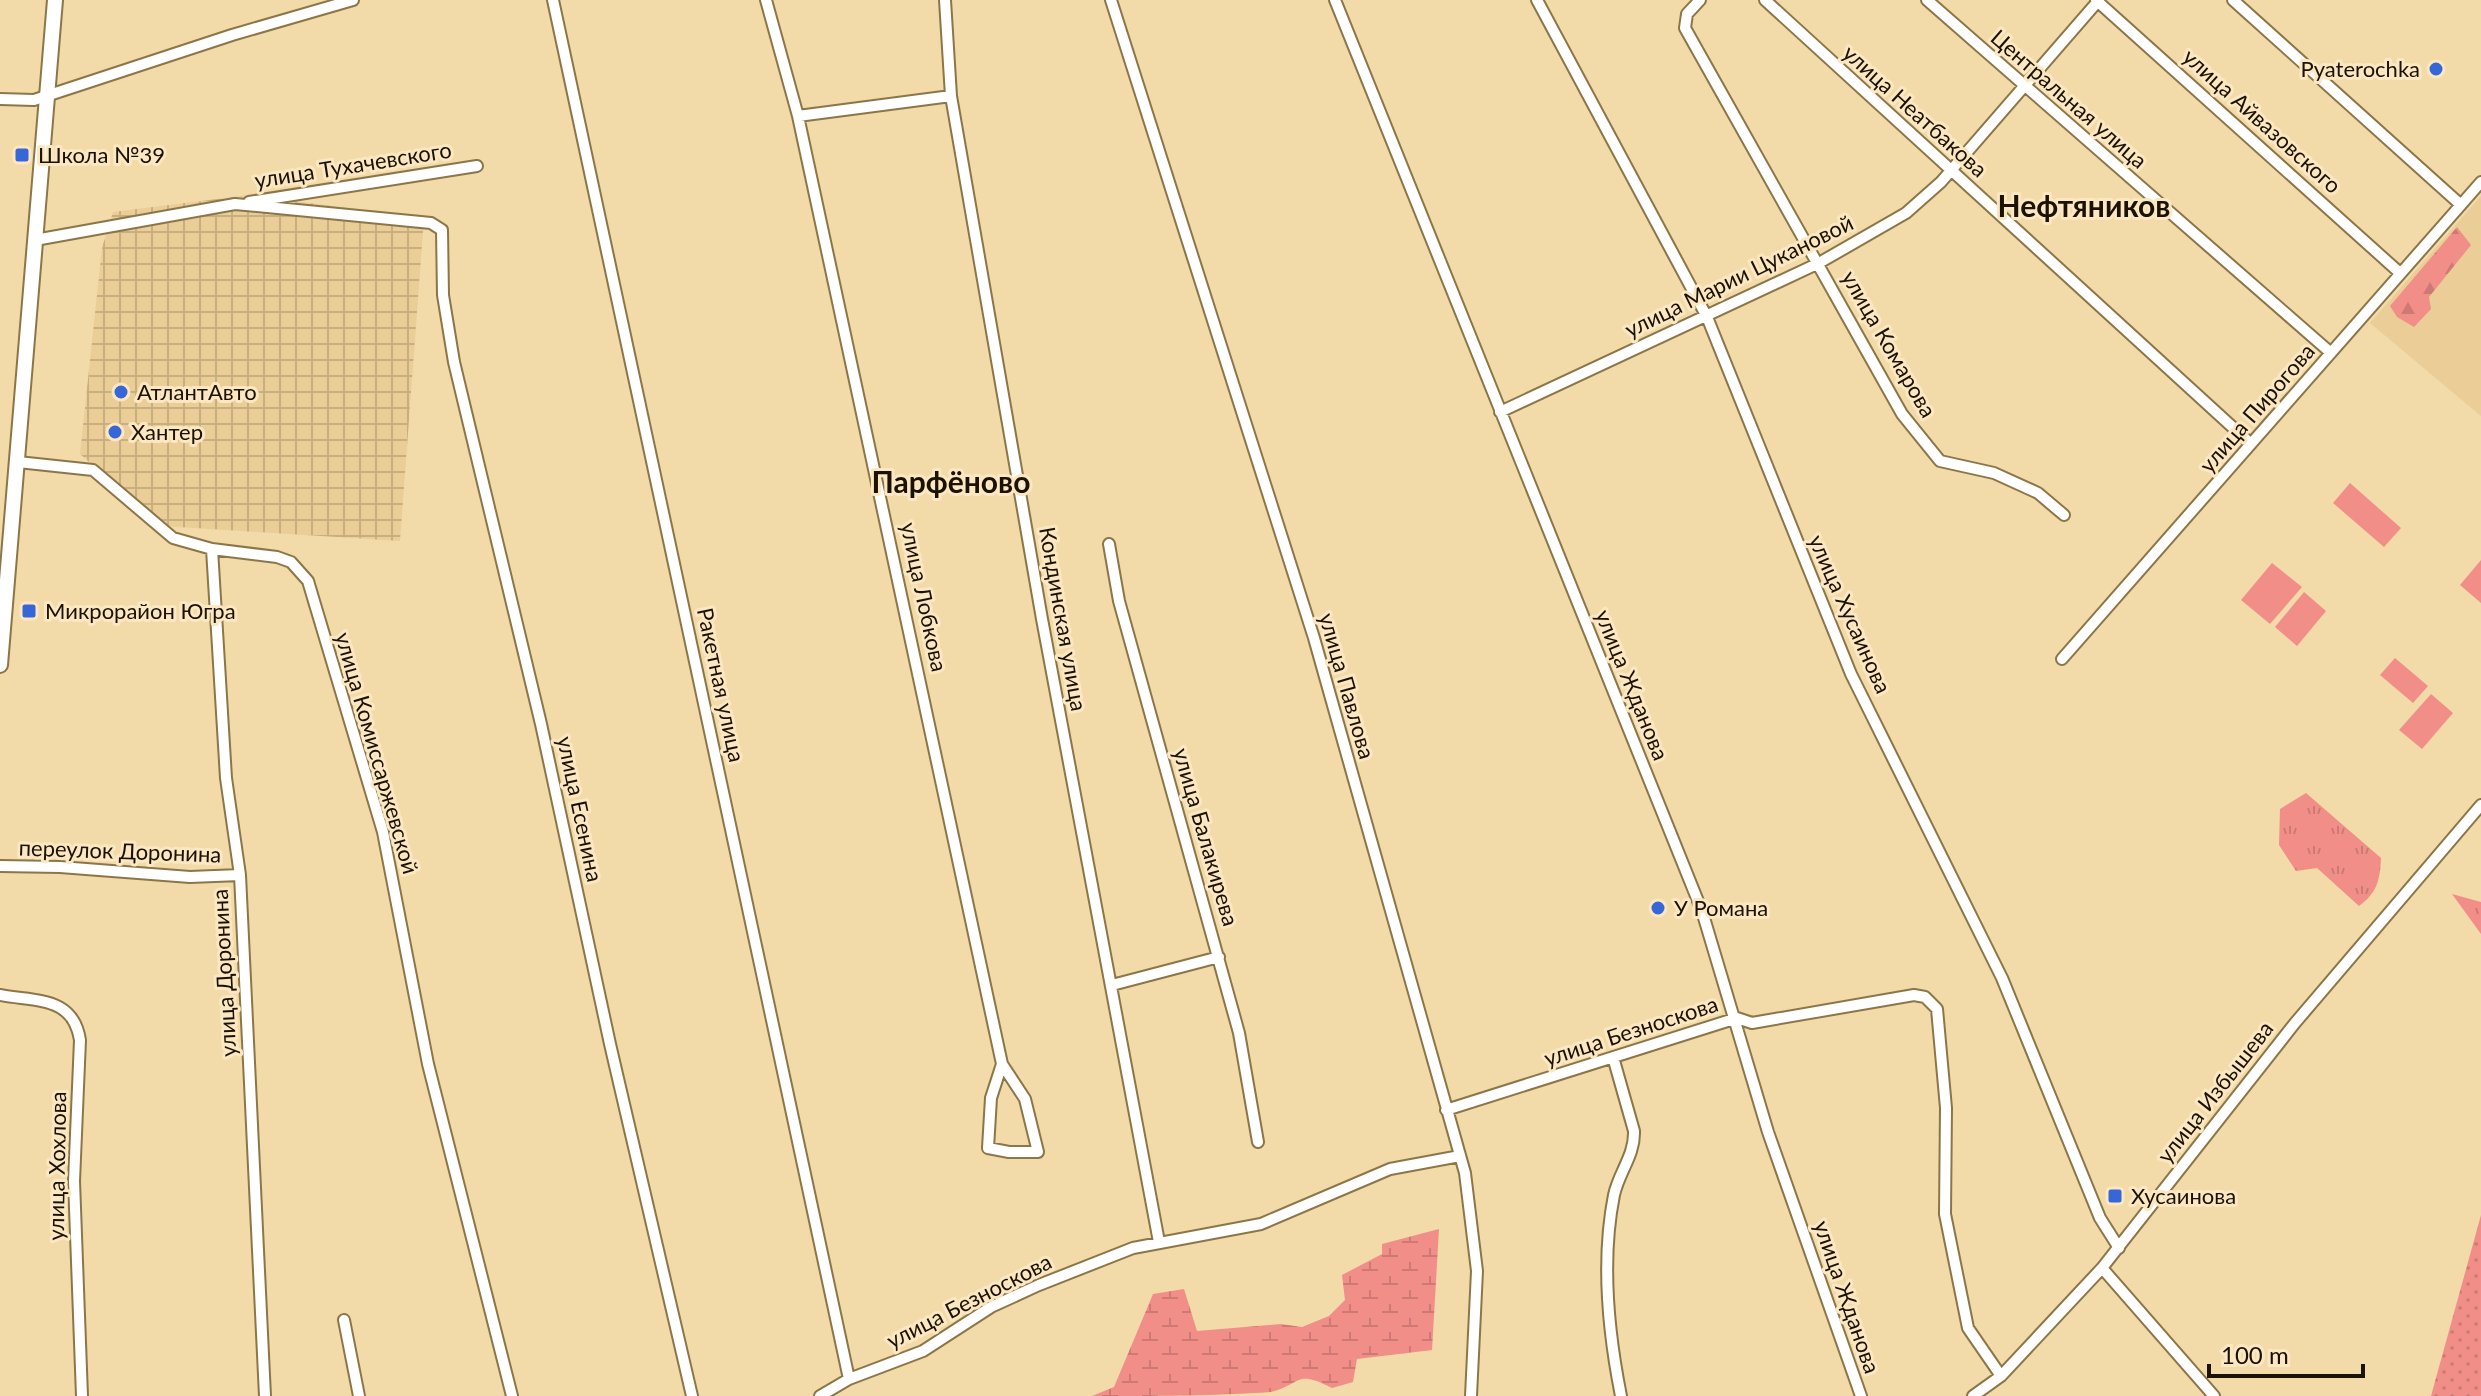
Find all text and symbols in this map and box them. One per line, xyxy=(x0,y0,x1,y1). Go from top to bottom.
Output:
street label: Центральная улица xyxy=(1986,23,2153,174)
street label: улица Неатбакова xyxy=(1838,39,1993,182)
street label: улица Айвазовского xyxy=(2178,43,2347,199)
place label: Pyaterochka xyxy=(2301,55,2420,82)
marker: Pyaterochka xyxy=(2427,60,2445,78)
street label: улица Тухачевского xyxy=(253,136,453,193)
place label: Школа №39 xyxy=(38,141,165,168)
marker: Школа №39 xyxy=(13,146,31,164)
district label: Нефтяников xyxy=(1998,187,2170,223)
street label: улица Марии Цукановой xyxy=(1620,208,1857,343)
street label: улица Комарова xyxy=(1836,265,1942,422)
street label: улица Пирогова xyxy=(2193,338,2320,478)
place label: АтлантАвто xyxy=(137,378,257,405)
marker: АтлантАвто xyxy=(112,383,130,401)
place label: Хантер xyxy=(131,418,203,445)
marker: Хантер xyxy=(106,423,124,441)
district label: Парфёново xyxy=(872,463,1030,499)
street label: улица Лобкова xyxy=(895,520,953,674)
street label: Кондинская улица xyxy=(1034,525,1093,713)
street label: улица Хусаинова xyxy=(1803,530,1898,697)
place label: Микрорайон Югра xyxy=(45,597,236,624)
marker: Микрорайон Югра xyxy=(20,602,38,620)
street label: Ракетная улица xyxy=(692,605,751,765)
street label: улица Жданова xyxy=(1590,606,1675,764)
street label: улица Павлова xyxy=(1314,610,1381,762)
street label: улица Комиссаржевской xyxy=(330,629,425,877)
street label: улица Есенина xyxy=(552,734,609,884)
street label: улица Балакирева xyxy=(1168,745,1245,929)
street label: переулок Доронина xyxy=(18,833,222,868)
street label: улица Доронина xyxy=(206,888,241,1058)
place label: У Романа xyxy=(1674,894,1768,921)
marker: У Романа xyxy=(1649,899,1667,917)
street label: улица Безноскова xyxy=(1540,990,1721,1071)
street label: улица Избышева xyxy=(2151,1015,2278,1168)
street label: улица Хохлова xyxy=(42,1091,71,1241)
place label: Хусаинова xyxy=(2131,1182,2236,1209)
marker: Хусаинова xyxy=(2106,1187,2124,1205)
street label: улица Жданова xyxy=(1809,1217,1886,1377)
street label: улица Безноскова xyxy=(882,1247,1056,1354)
scale bar xyxy=(2209,1328,2363,1378)
text: 100 m xyxy=(2221,1340,2289,1369)

